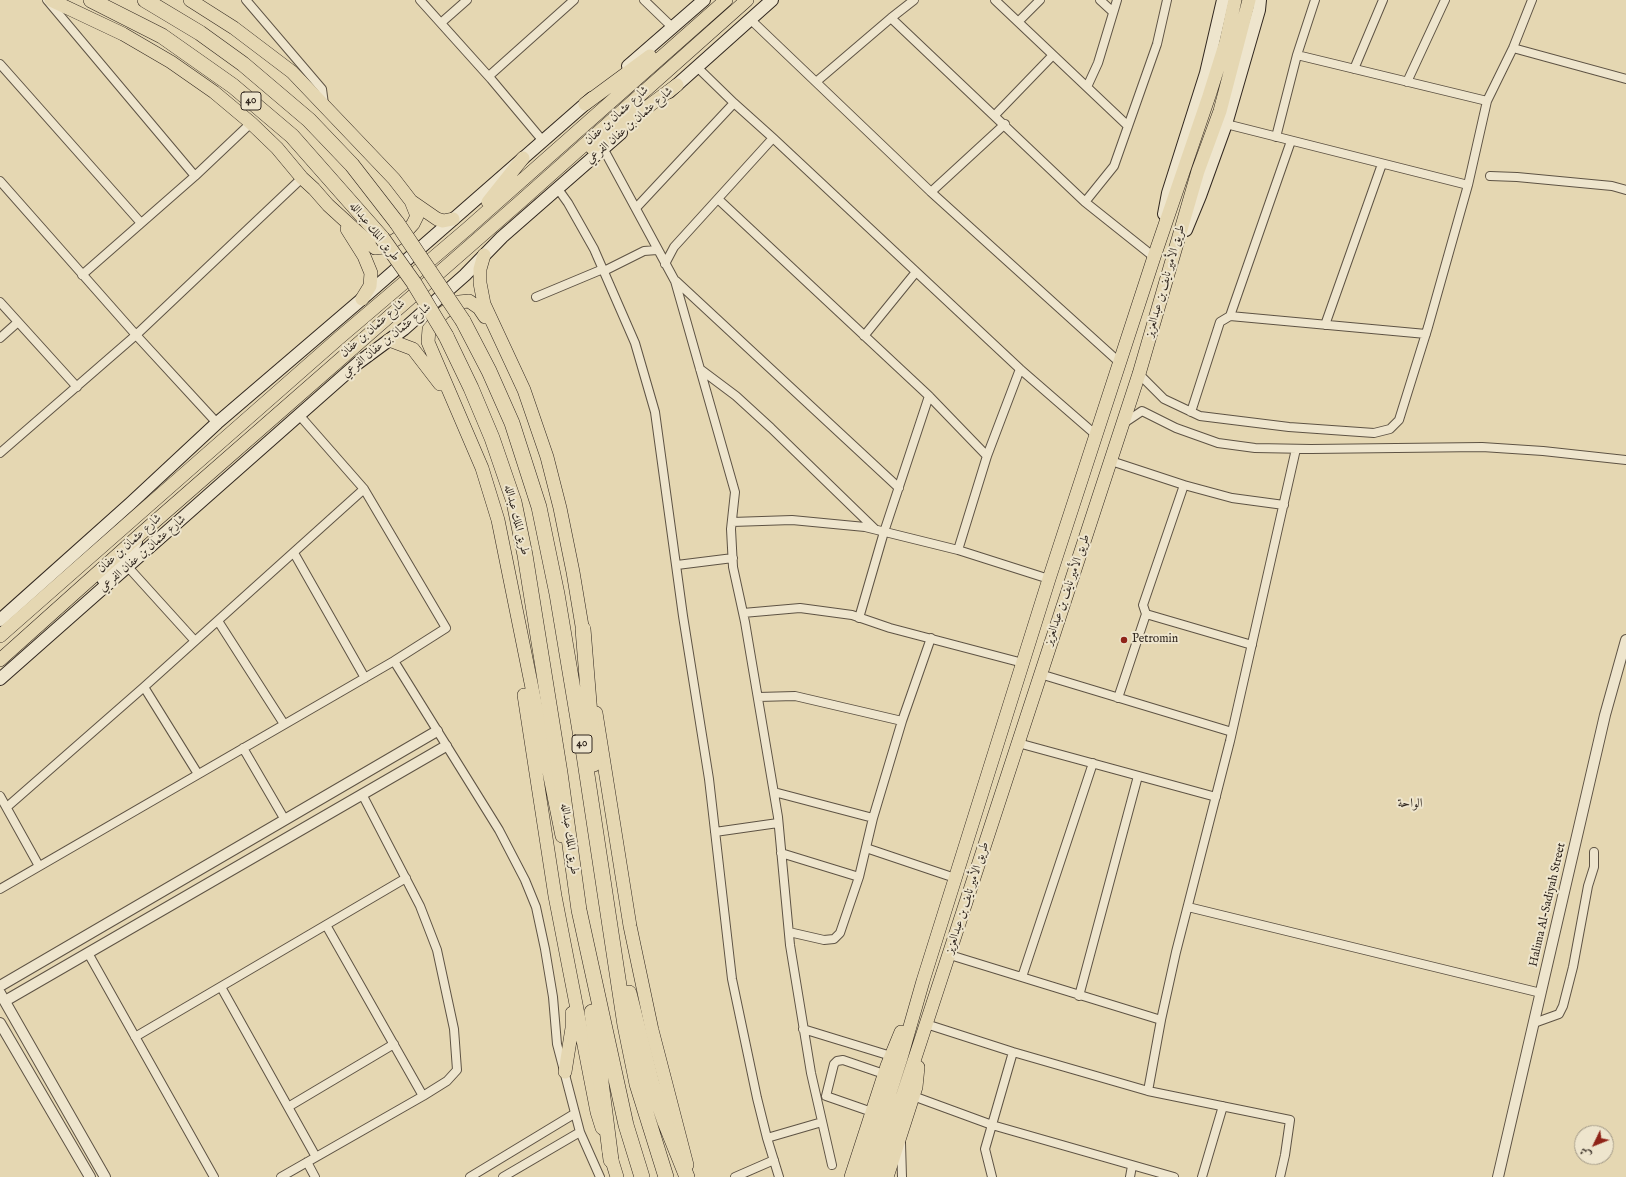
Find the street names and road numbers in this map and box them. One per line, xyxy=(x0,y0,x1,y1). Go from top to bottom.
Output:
street label: شارع عثمان بن عفان xyxy=(582,83,652,149)
street label: شارع عثمان بن عفان الفرعي xyxy=(584,84,676,168)
road number: 40 xyxy=(241,92,261,110)
street label: طريق الملك عبدالله xyxy=(346,200,402,264)
street label: طريق الأمير نايف بن عبدالعزيز xyxy=(1143,223,1189,339)
street label: شارع عثمان بن عفان xyxy=(338,297,408,361)
street label: شارع عثمان بن عفان الفرعي xyxy=(340,301,434,381)
street label: طريق الملك عبدالله xyxy=(500,483,532,557)
street label: شارع عثمان بن عفان xyxy=(95,511,165,577)
street label: شارع عثمان بن عفان الفرعي xyxy=(97,512,189,596)
street label: طريق الأمير نايف بن عبدالعزيز xyxy=(1042,533,1094,647)
road number: 40 xyxy=(572,735,592,753)
street label: طريق الملك عبدالله xyxy=(557,802,581,876)
street label: طريق الأمير نايف بن عبدالعزيز xyxy=(943,840,993,956)
street label: Halima Al-Sadiyah Street xyxy=(1527,842,1569,968)

